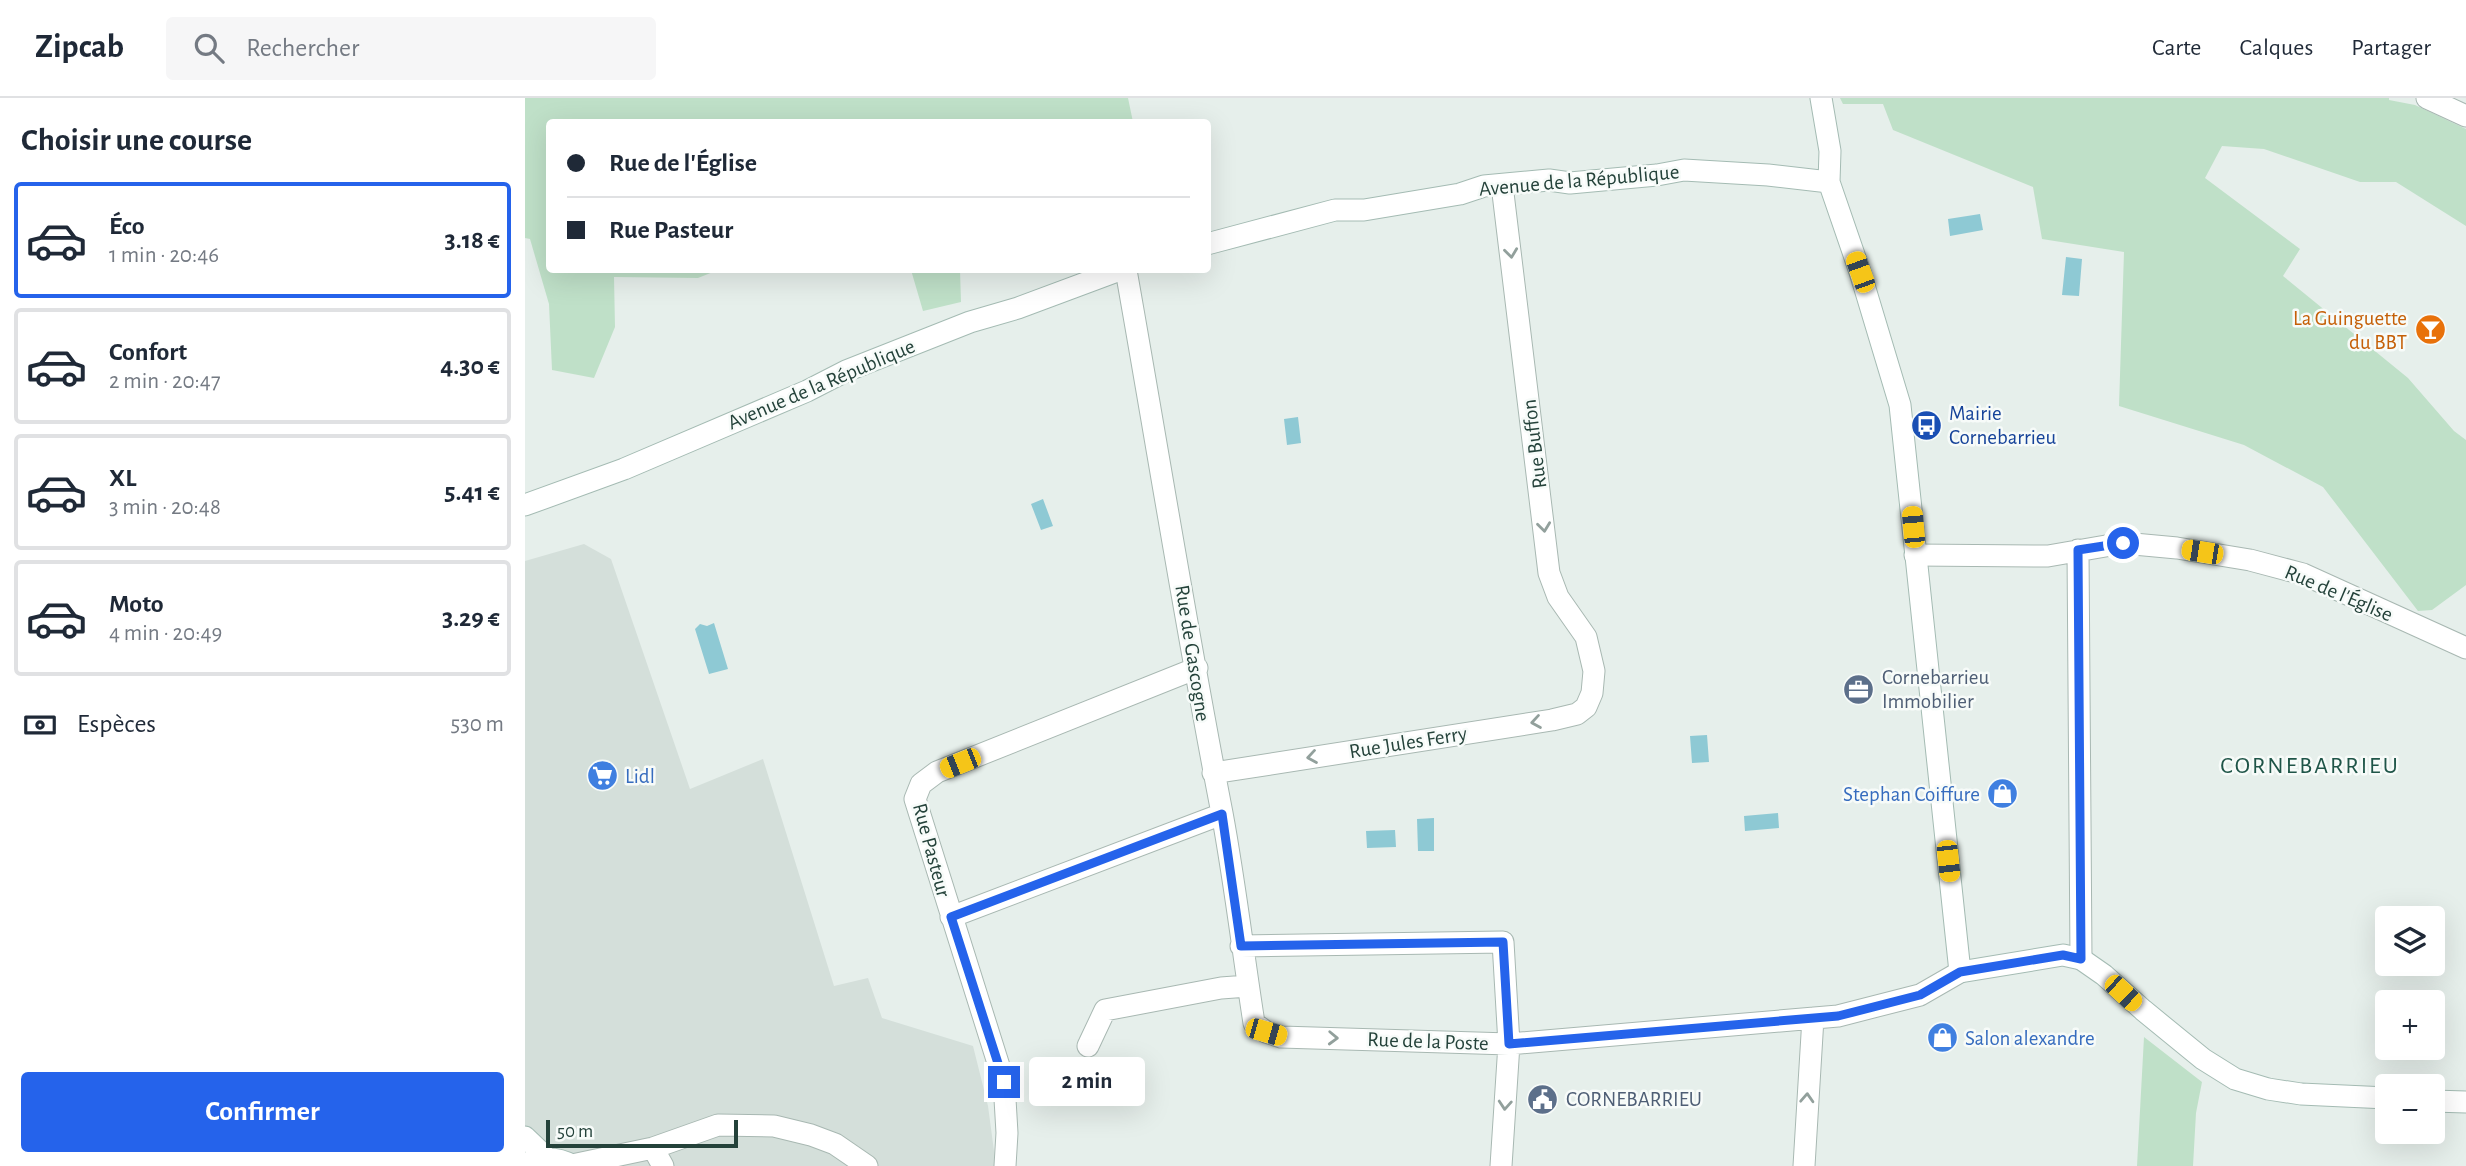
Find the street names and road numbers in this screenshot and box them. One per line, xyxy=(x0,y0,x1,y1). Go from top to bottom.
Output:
street label: Avenue de la République xyxy=(1478,161,1680,200)
street label: Avenue de la République xyxy=(724,335,918,433)
street label: Rue Buffon xyxy=(1519,398,1550,490)
street label: Rue de l'Église xyxy=(2282,559,2397,626)
street label: Rue de Gascogne xyxy=(1171,583,1214,723)
street label: Rue Jules Ferry xyxy=(1348,723,1469,762)
street label: Rue Pasteur xyxy=(909,801,954,900)
street label: Rue de la Poste xyxy=(1367,1029,1489,1054)

